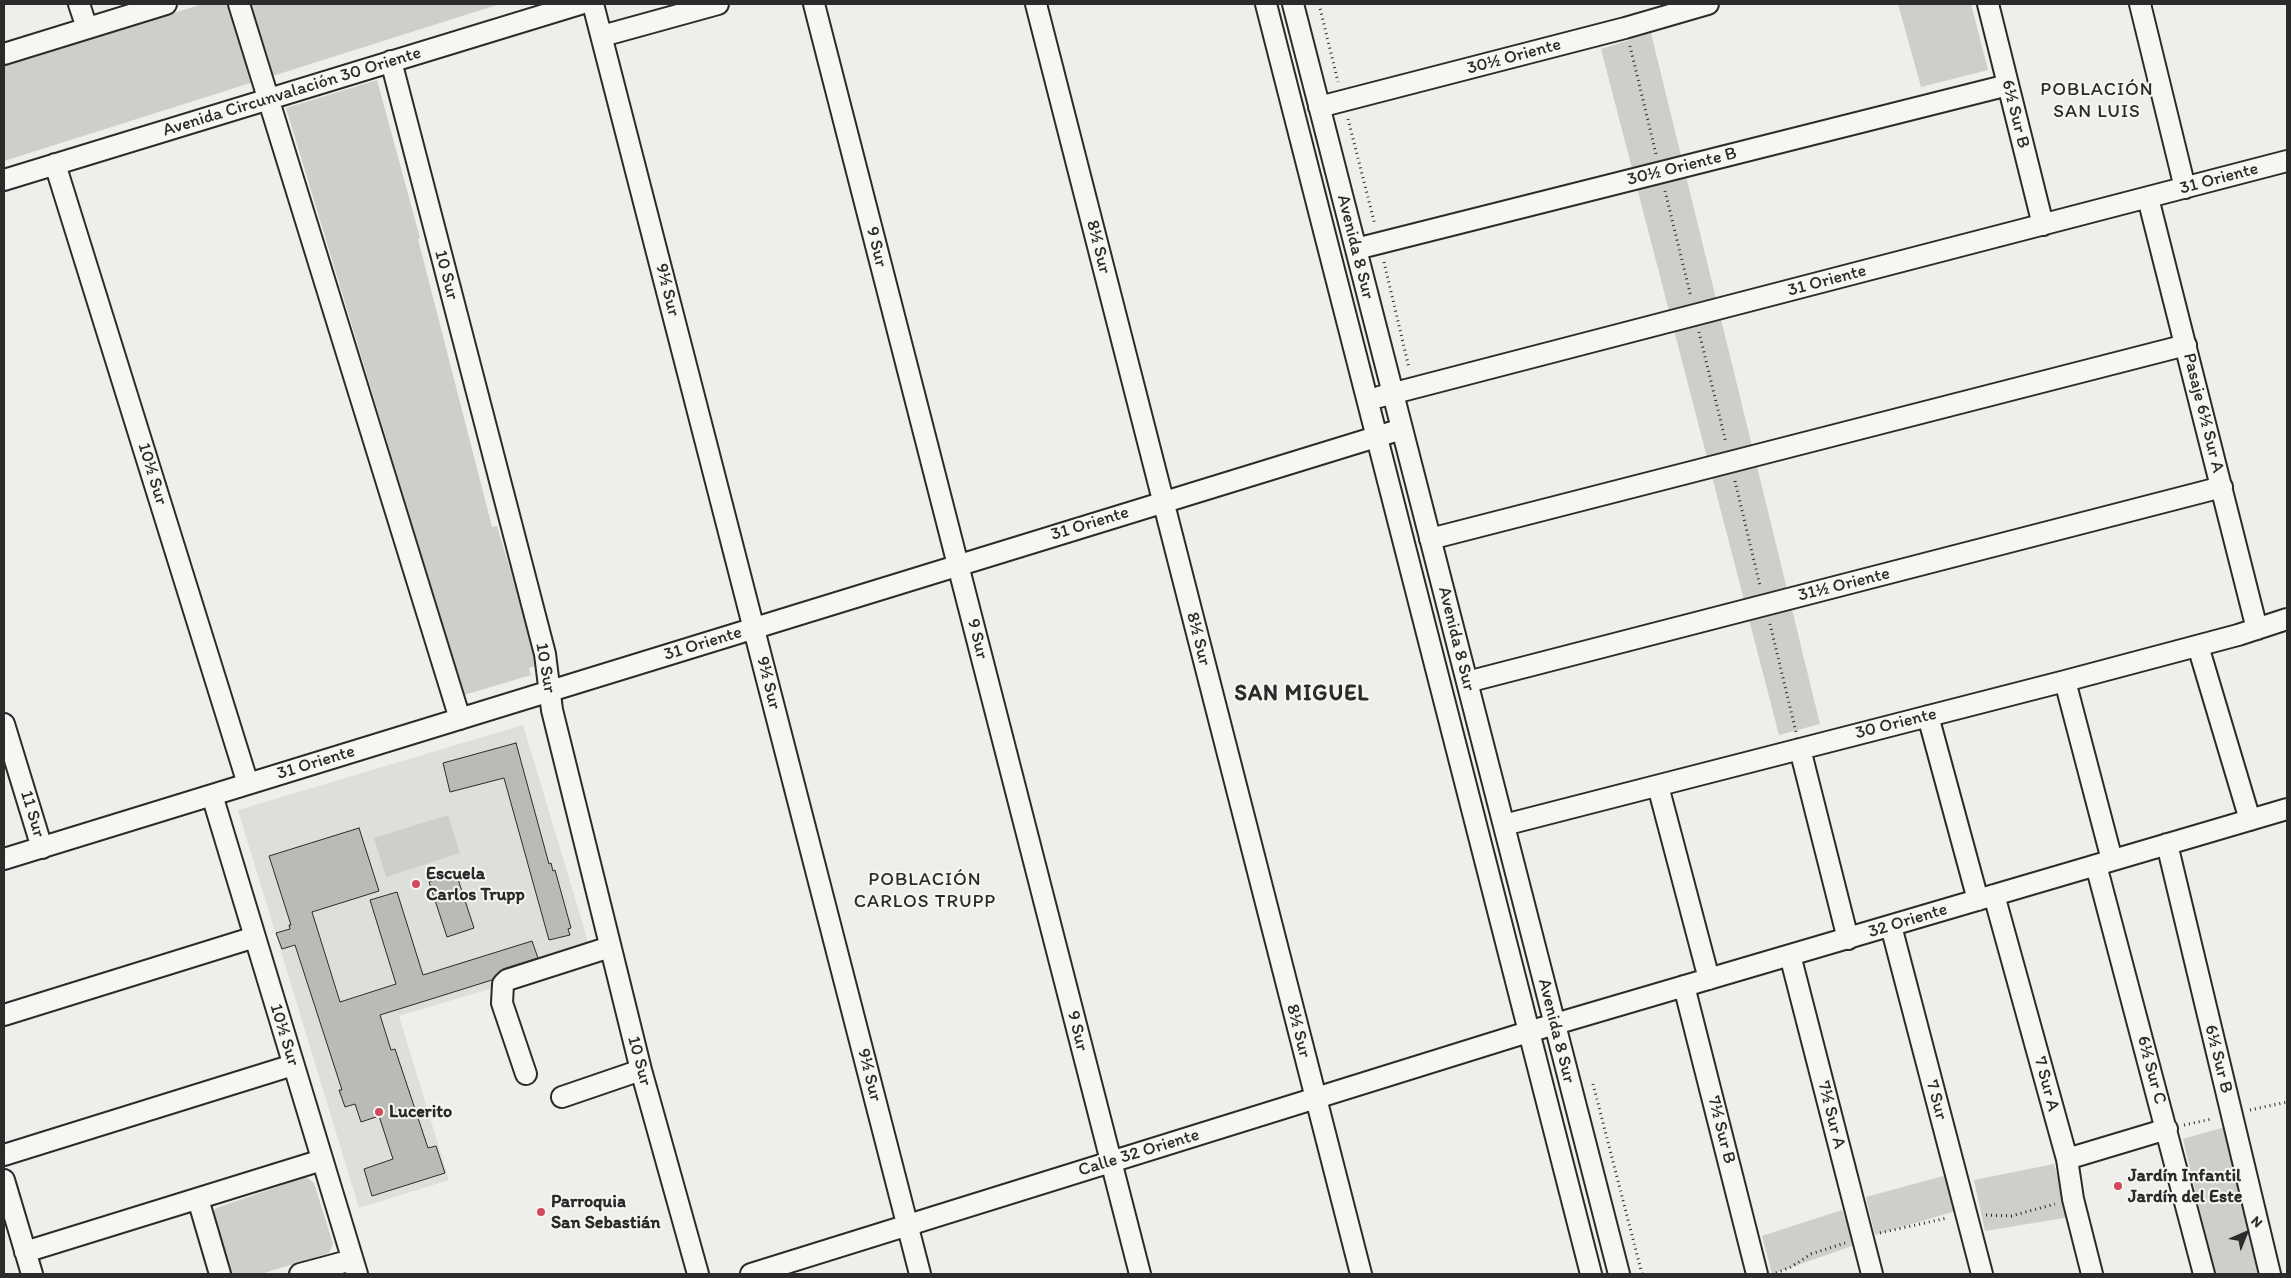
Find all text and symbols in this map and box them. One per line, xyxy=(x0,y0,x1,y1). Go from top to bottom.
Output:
street label: 30½ Oriente xyxy=(1465,34,1563,80)
street label: Avenida Circunvalación 30 Oriente xyxy=(160,42,424,142)
street label: 6½ Sur B xyxy=(1996,78,2034,150)
district label: POBLACIÓN SAN LUIS xyxy=(2039,79,2155,123)
street label: 30½ Oriente B xyxy=(1625,143,1739,191)
street label: 31 Oriente xyxy=(2177,158,2261,200)
street label: Avenida 8 Sur xyxy=(1332,193,1378,301)
street label: 8½ Sur xyxy=(1081,218,1115,276)
street label: 9 Sur xyxy=(861,225,891,269)
street label: 10 Sur xyxy=(429,248,463,302)
street label: 31 Oriente xyxy=(1785,260,1869,302)
street label: 9½ Sur xyxy=(650,261,684,319)
street label: Pasaje 6½ Sur A xyxy=(2178,351,2228,475)
street label: 10½ Sur xyxy=(132,440,172,508)
street label: 31 Oriente xyxy=(1048,502,1132,546)
street label: 31½ Oriente xyxy=(1796,563,1892,607)
street label: Avenida 8 Sur xyxy=(1433,585,1479,693)
street label: 8½ Sur xyxy=(1181,610,1215,668)
street label: 9 Sur xyxy=(962,617,992,661)
street label: 31 Oriente xyxy=(661,622,745,666)
street label: 10 Sur xyxy=(530,641,560,695)
street label: 9½ Sur xyxy=(751,654,785,712)
district label: SAN MIGUEL xyxy=(1233,681,1371,707)
street label: 30 Oriente xyxy=(1853,703,1939,745)
street label: 31 Oriente xyxy=(274,741,358,785)
street label: 11 Sur xyxy=(15,788,49,840)
place label: Escuela Carlos Trupp xyxy=(426,863,525,906)
district label: POBLACIÓN CARLOS TRUPP xyxy=(852,869,998,913)
marker: Escuela Carlos Trupp xyxy=(410,878,422,890)
street label: 32 Oriente xyxy=(1866,899,1950,943)
street label: Avenida 8 Sur xyxy=(1533,977,1579,1085)
street label: 10½ Sur xyxy=(264,1001,304,1069)
street label: 8½ Sur xyxy=(1281,1002,1315,1060)
street label: 9 Sur xyxy=(1062,1009,1092,1053)
street label: 6½ Sur B xyxy=(2199,1023,2237,1095)
street label: 10 Sur xyxy=(622,1034,656,1088)
street label: 6½ Sur C xyxy=(2132,1034,2170,1106)
street label: 9½ Sur xyxy=(852,1046,886,1104)
street label: 7 Sur A xyxy=(2028,1054,2064,1114)
street label: 7 Sur xyxy=(1920,1078,1952,1122)
street label: 7½ Sur A xyxy=(1812,1079,1850,1151)
street label: 7½ Sur B xyxy=(1702,1094,1740,1166)
place label: Lucerito xyxy=(389,1101,452,1123)
marker: Lucerito xyxy=(373,1106,385,1118)
street label: Calle 32 Oriente xyxy=(1076,1124,1202,1182)
place label: Jardín Infantil Jardín del Este xyxy=(2128,1165,2242,1208)
marker: Jardín Infantil Jardín del Este xyxy=(2112,1180,2124,1192)
place label: Parroquia San Sebastián xyxy=(551,1191,661,1234)
marker: Parroquia San Sebastián xyxy=(535,1206,547,1218)
north arrow xyxy=(2221,1208,2271,1258)
text: N xyxy=(2247,1212,2266,1231)

